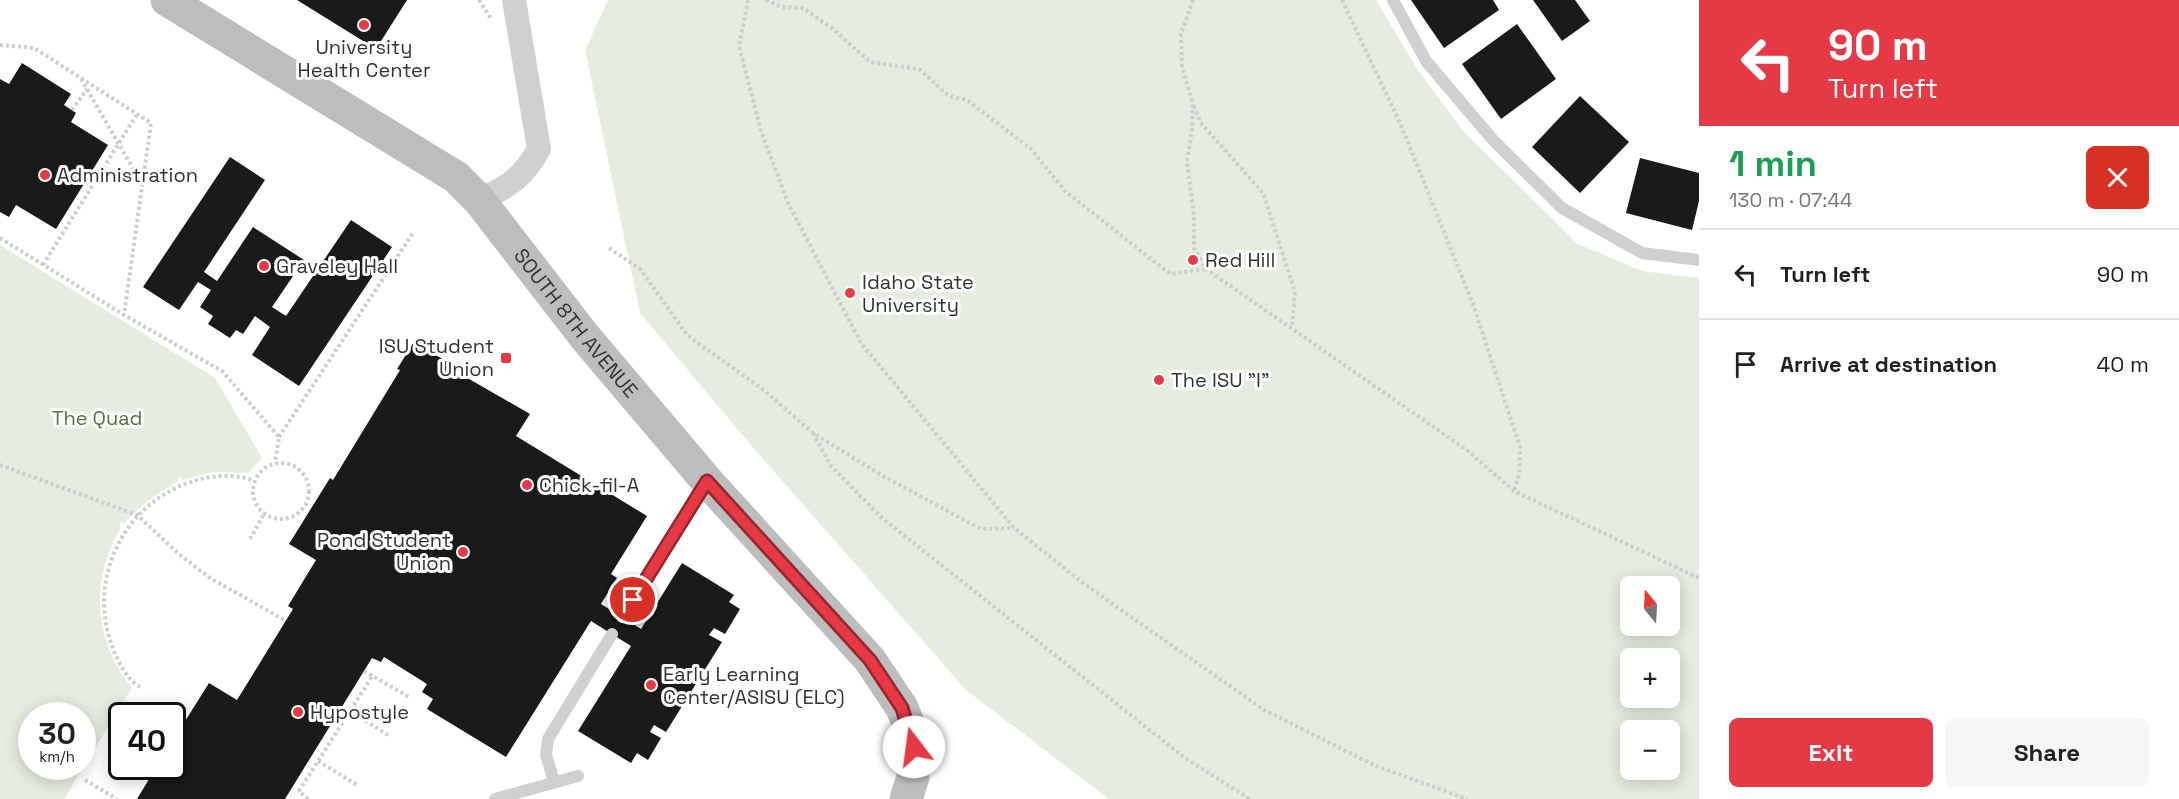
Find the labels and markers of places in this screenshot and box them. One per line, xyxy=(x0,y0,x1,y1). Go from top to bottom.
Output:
marker: University Health Center xyxy=(357,18,371,32)
place label: University Health Center xyxy=(298,34,430,83)
place label: Administration xyxy=(57,162,198,188)
marker: Administration xyxy=(38,168,52,182)
place label: Red Hill xyxy=(1205,247,1275,273)
place label: Graveley Hall xyxy=(276,253,398,279)
marker: Red Hill xyxy=(1186,253,1200,267)
marker: Graveley Hall xyxy=(257,259,271,273)
place label: Idaho State University xyxy=(862,269,974,318)
marker: Idaho State University xyxy=(843,286,857,300)
place label: ISU Student Union xyxy=(379,333,494,382)
marker: ISU Student Union xyxy=(499,351,513,365)
place label: The ISU "I" xyxy=(1171,367,1269,393)
marker: The ISU "I" xyxy=(1152,373,1166,387)
place label: Chick-fil-A xyxy=(539,472,640,498)
marker: Chick-fil-A xyxy=(520,478,534,492)
place label: Pond Student Union xyxy=(317,527,451,576)
marker: Pond Student Union xyxy=(456,545,470,559)
pin xyxy=(607,574,658,625)
place label: Early Learning Center/ASISU (ELC) xyxy=(663,661,845,710)
marker: Early Learning Center/ASISU (ELC) xyxy=(644,678,658,692)
place label: Hypostyle xyxy=(310,699,409,725)
marker: Hypostyle xyxy=(291,705,305,719)

